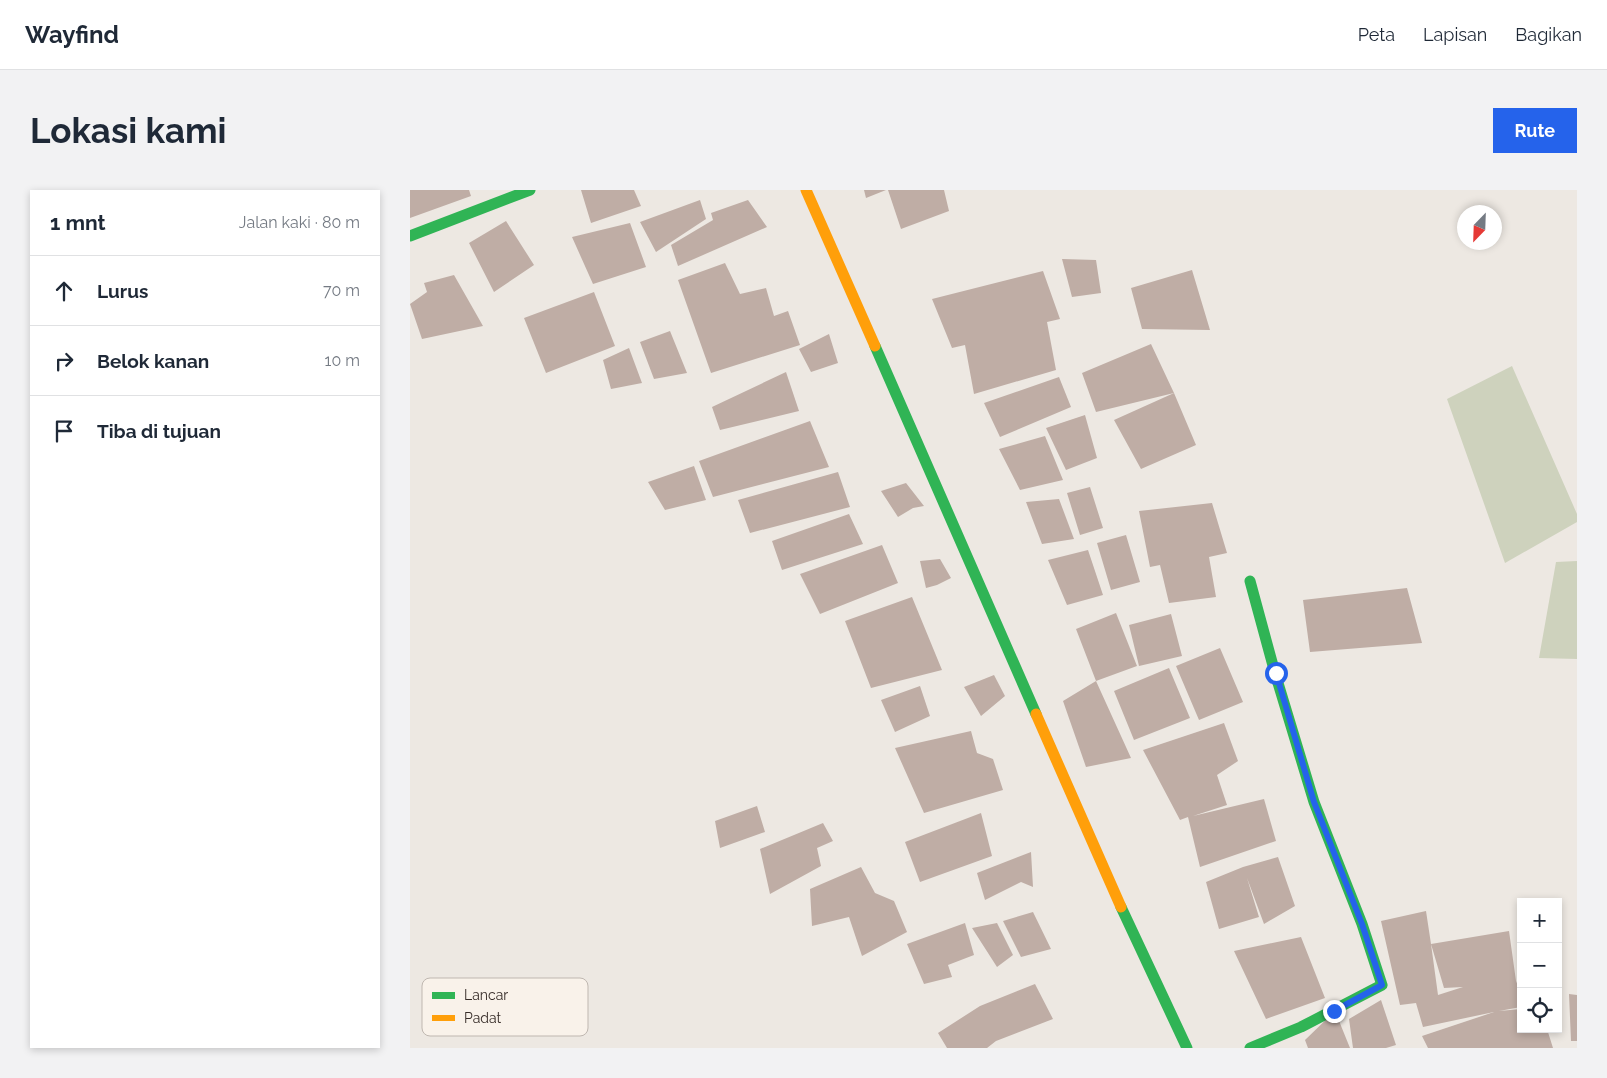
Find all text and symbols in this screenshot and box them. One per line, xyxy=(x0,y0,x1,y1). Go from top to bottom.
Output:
text: Wayfind xyxy=(25,20,119,49)
text: Peta xyxy=(1358,24,1395,45)
text: Lapisan xyxy=(1423,24,1487,45)
text: Bagikan xyxy=(1515,24,1582,45)
button: Rute xyxy=(1493,108,1577,153)
text: Lokasi kami xyxy=(30,110,227,151)
north arrow xyxy=(1457,205,1502,250)
text: 1 mnt xyxy=(50,210,106,235)
text: Jalan kaki · 80 m xyxy=(239,213,360,232)
icon: ahead xyxy=(50,277,78,305)
text: Lurus xyxy=(97,280,148,302)
text: 70 m xyxy=(323,281,360,300)
icon: right xyxy=(50,347,78,375)
text: Belok kanan xyxy=(97,350,209,372)
text: 10 m xyxy=(325,351,360,370)
icon: arrive xyxy=(50,417,78,445)
text: Tiba di tujuan xyxy=(97,420,221,442)
route start xyxy=(1265,662,1288,685)
map controls xyxy=(1517,898,1562,1033)
button: + xyxy=(1517,898,1562,943)
button: − xyxy=(1517,943,1562,988)
legend xyxy=(422,978,588,1036)
text: Lancar xyxy=(464,987,508,1003)
button: locate xyxy=(1517,988,1562,1033)
route end xyxy=(1323,1000,1346,1023)
text: Padat xyxy=(464,1010,502,1026)

